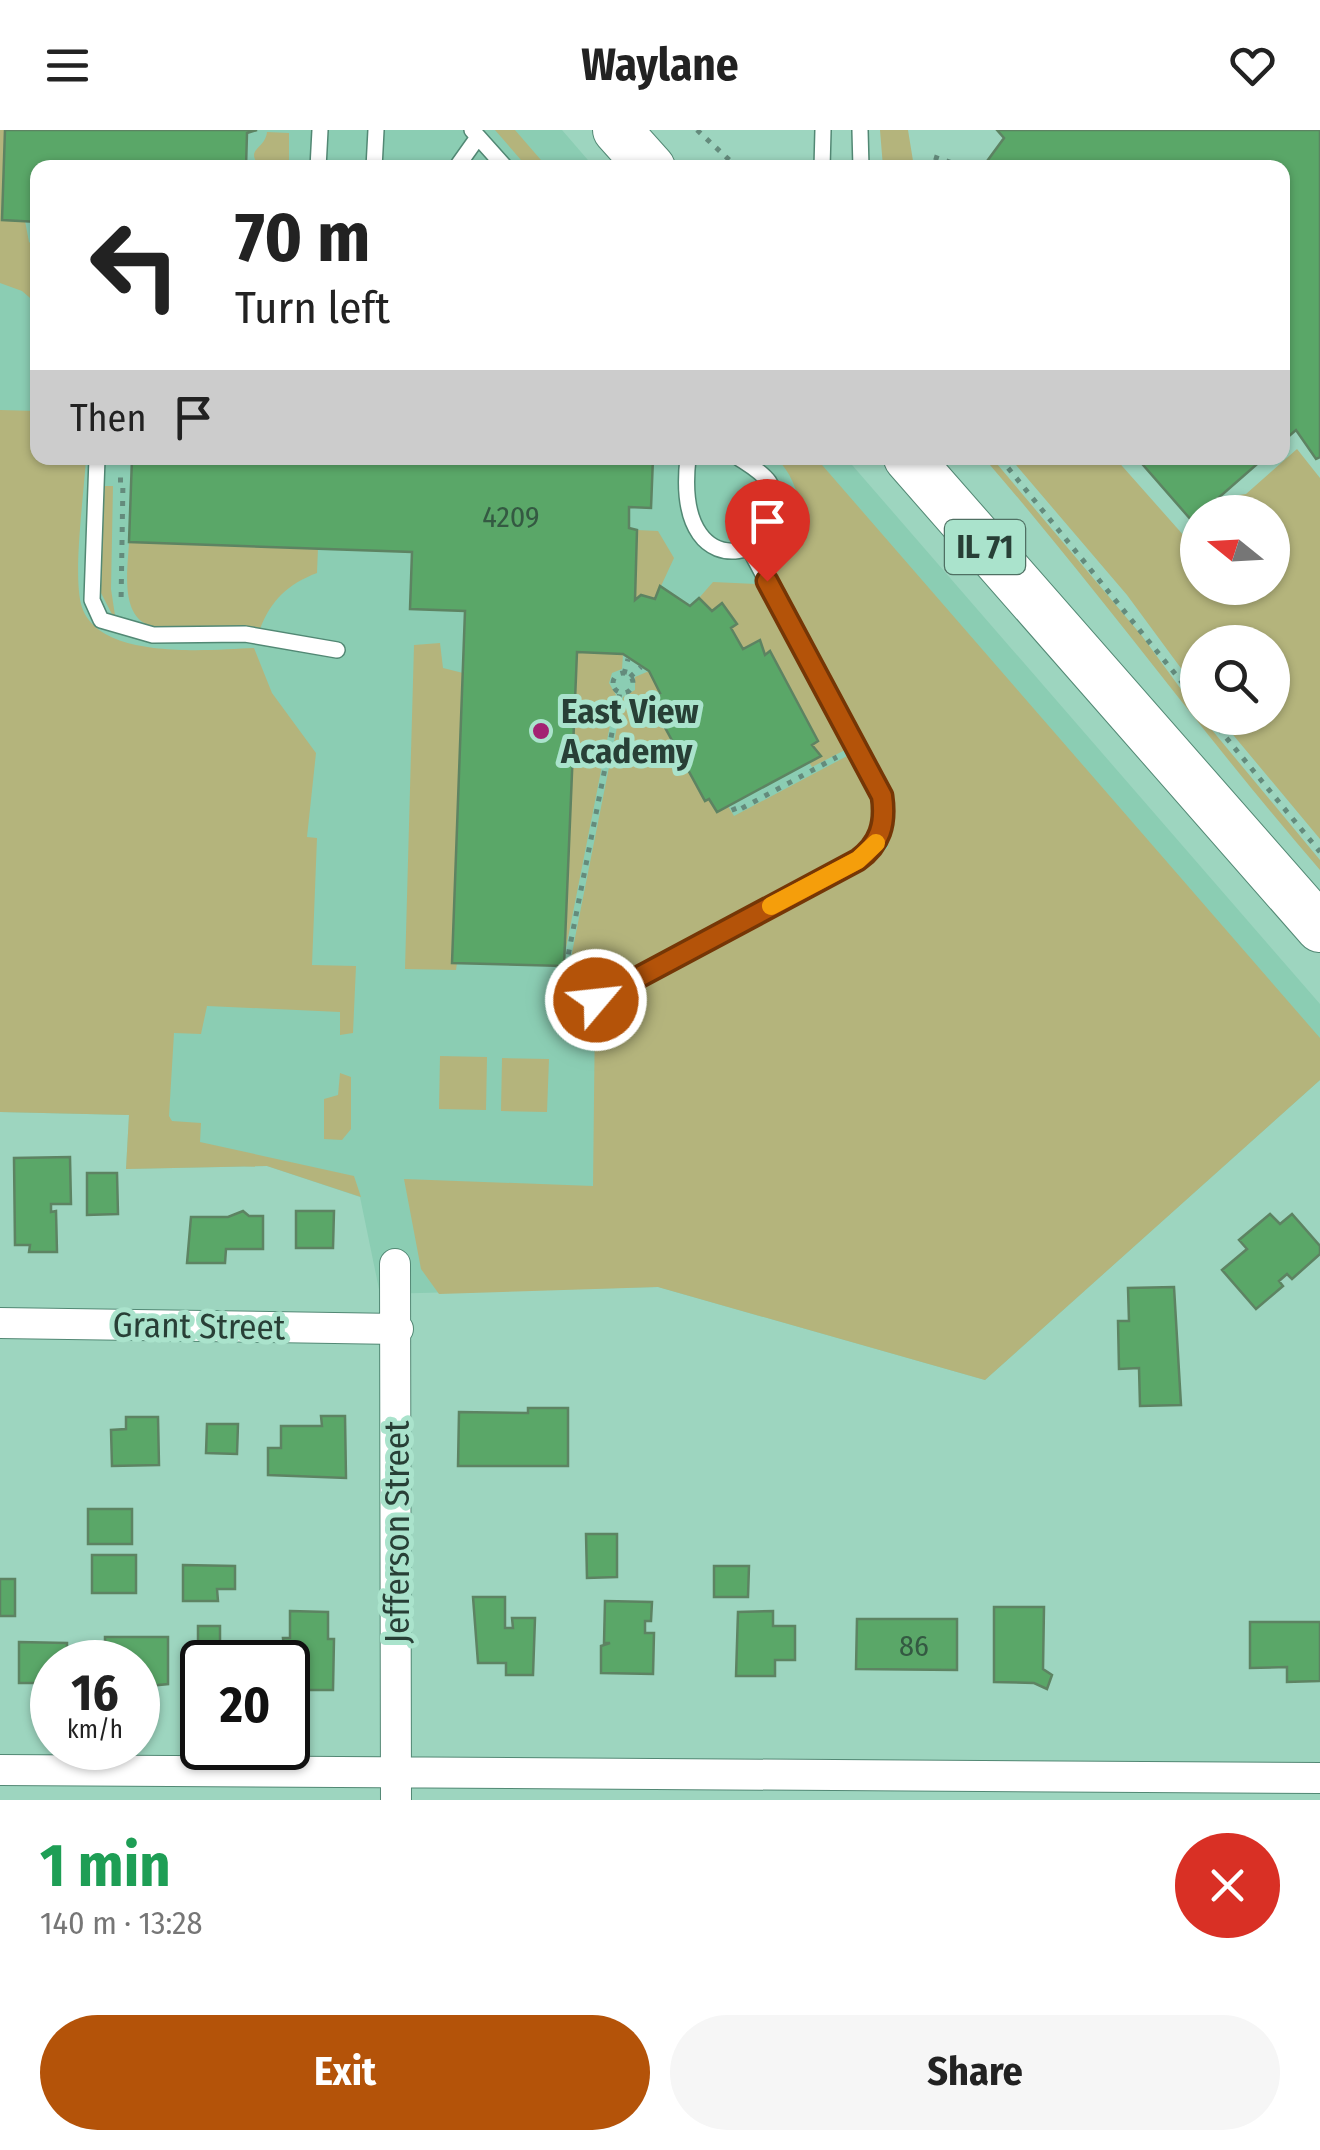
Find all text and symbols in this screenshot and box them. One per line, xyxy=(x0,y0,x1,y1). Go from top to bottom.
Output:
icon: menu xyxy=(40,38,95,93)
text: Waylane xyxy=(581,38,739,92)
icon: heart xyxy=(1225,38,1280,93)
text: 70 m xyxy=(235,196,370,280)
icon: left xyxy=(70,200,200,330)
text: Turn left xyxy=(235,281,390,335)
icon: arrive xyxy=(166,390,221,445)
text: Then xyxy=(70,395,146,441)
pin xyxy=(725,479,810,582)
icon: arrive xyxy=(740,494,795,549)
north arrow xyxy=(1180,495,1290,605)
map controls xyxy=(1180,495,1290,735)
house number: 4209 xyxy=(482,499,540,535)
road number: IL 71 xyxy=(945,520,1025,574)
button: search xyxy=(1180,625,1290,735)
place label: East View Academy xyxy=(560,690,699,772)
marker: East View Academy xyxy=(530,720,552,742)
position arrow xyxy=(544,948,648,1052)
street label: Grant Street xyxy=(112,1303,286,1349)
street label: Jefferson Street xyxy=(376,1420,418,1644)
house number: 86 xyxy=(899,1628,929,1664)
speed limit sign: 20 xyxy=(180,1640,310,1770)
text: 16 xyxy=(71,1663,119,1723)
text: km/h xyxy=(67,1715,123,1745)
text: 1 min xyxy=(40,1830,171,1902)
button: close xyxy=(1175,1833,1280,1938)
text: 140 m · 13:28 xyxy=(40,1904,202,1942)
button: Exit xyxy=(40,2015,650,2130)
button: Share xyxy=(670,2015,1280,2130)

